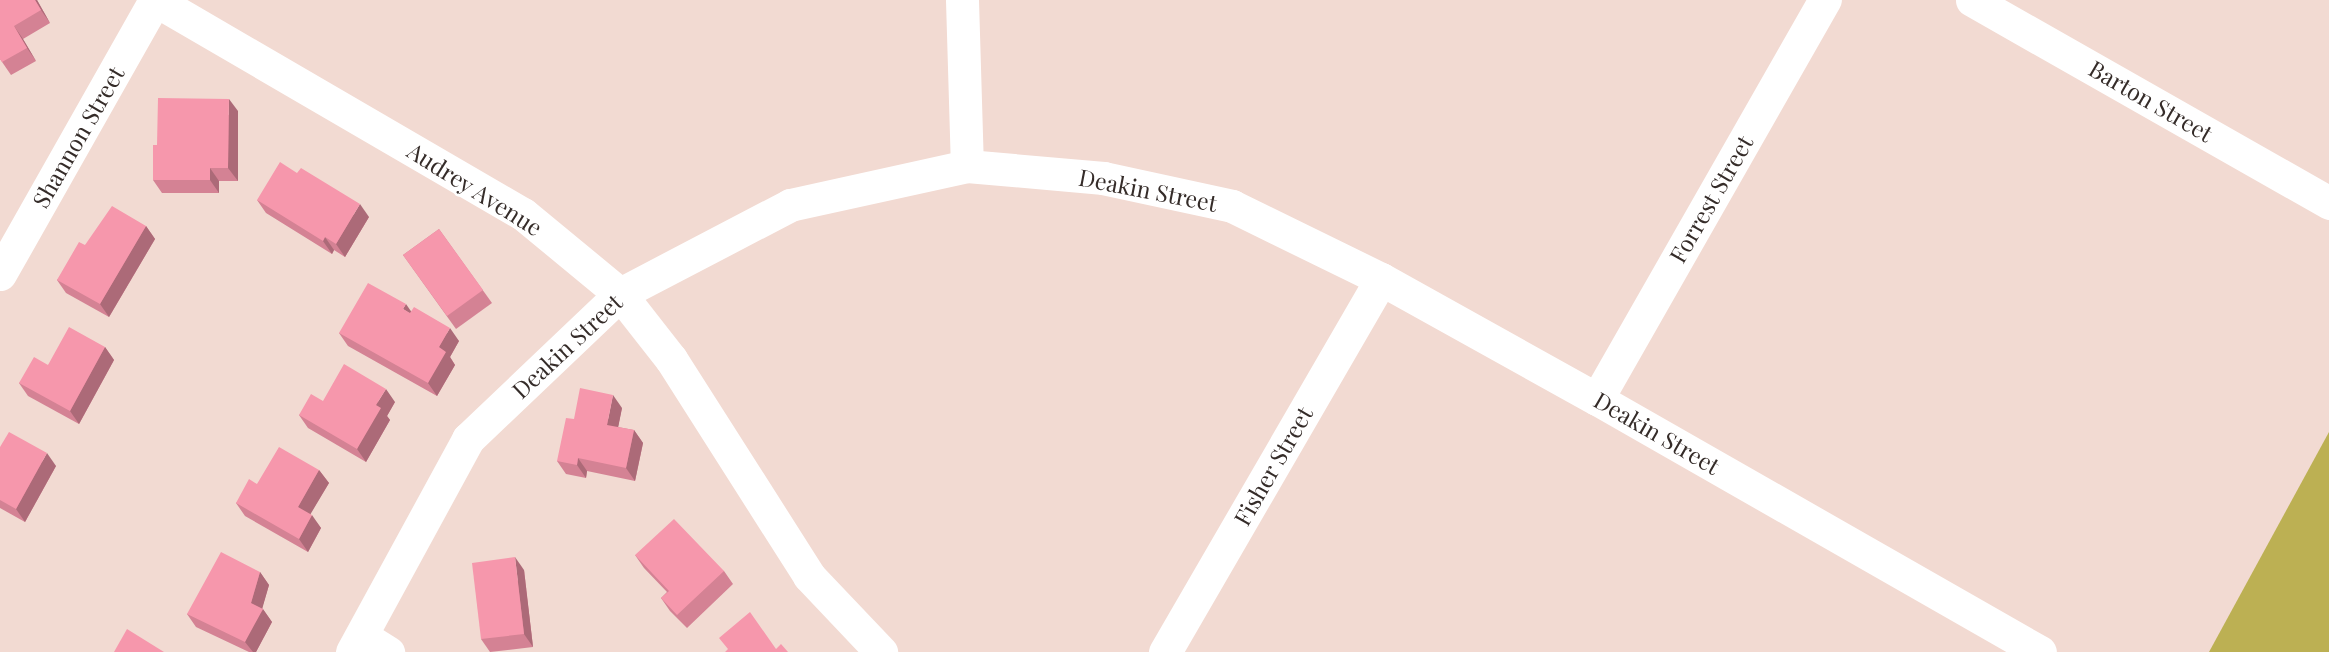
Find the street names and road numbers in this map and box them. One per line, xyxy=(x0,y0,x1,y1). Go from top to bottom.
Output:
street label: Barton Street xyxy=(2084,55,2218,147)
street label: Shannon Street xyxy=(26,61,130,213)
street label: Forrest Street xyxy=(1663,130,1759,268)
street label: Audrey Avenue xyxy=(402,136,548,242)
street label: Deakin Street xyxy=(1076,163,1220,217)
street label: Deakin Street xyxy=(506,288,628,404)
street label: Deakin Street xyxy=(1589,386,1725,480)
street label: Fisher Street xyxy=(1228,402,1318,530)

